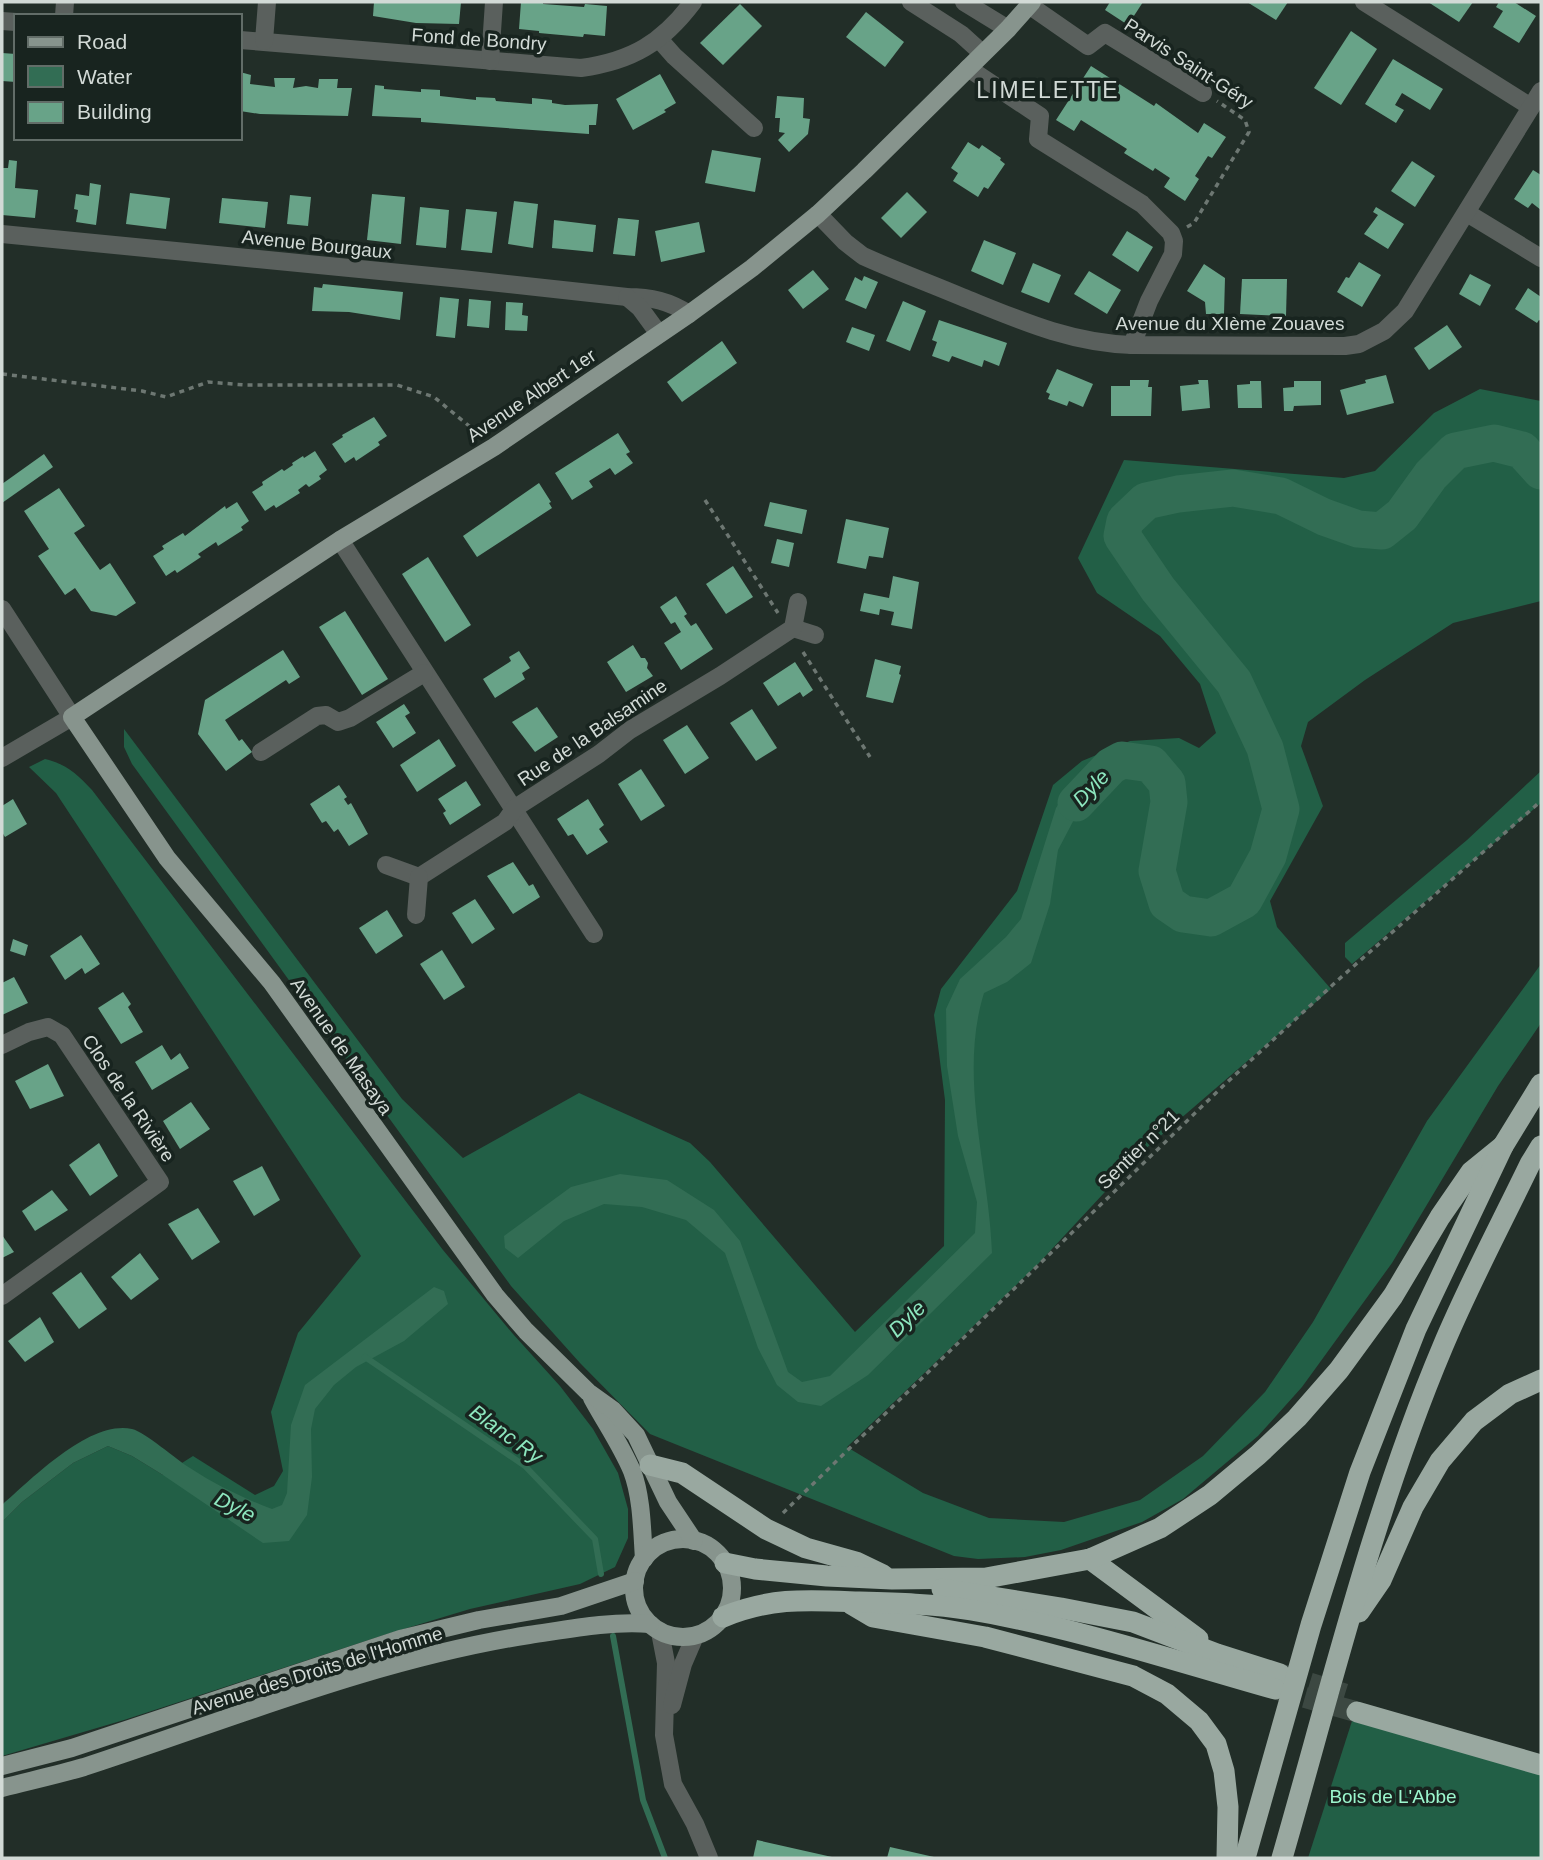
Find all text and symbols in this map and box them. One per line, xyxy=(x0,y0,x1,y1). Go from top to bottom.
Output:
legend xyxy=(14,14,242,140)
street label: Parvis Saint-Géry xyxy=(1121,14,1257,113)
street label: Fond de Bondry xyxy=(411,24,548,55)
text: Road xyxy=(77,30,127,53)
text: Water xyxy=(77,65,132,88)
district label: LIMELETTE xyxy=(976,77,1120,103)
text: Building xyxy=(77,100,152,123)
street label: Avenue Bourgaux xyxy=(241,226,393,263)
street label: Avenue du XIème Zouaves xyxy=(1116,313,1344,334)
street label: Avenue Albert 1er xyxy=(463,344,600,446)
street label: Rue de la Balsamine xyxy=(514,675,671,790)
water label: Dyle xyxy=(1068,765,1114,811)
street label: Avenue de Masaya xyxy=(286,974,397,1119)
street label: Clos de la Rivière xyxy=(78,1031,179,1166)
street label: Sentier n°21 xyxy=(1093,1105,1183,1193)
water label: Dyle xyxy=(884,1296,930,1342)
water label: Blanc Ry xyxy=(466,1400,548,1468)
water label: Dyle xyxy=(211,1487,259,1526)
street label: Avenue des Droits de l'Homme xyxy=(189,1622,445,1719)
park label: Bois de L'Abbe xyxy=(1329,1786,1457,1807)

